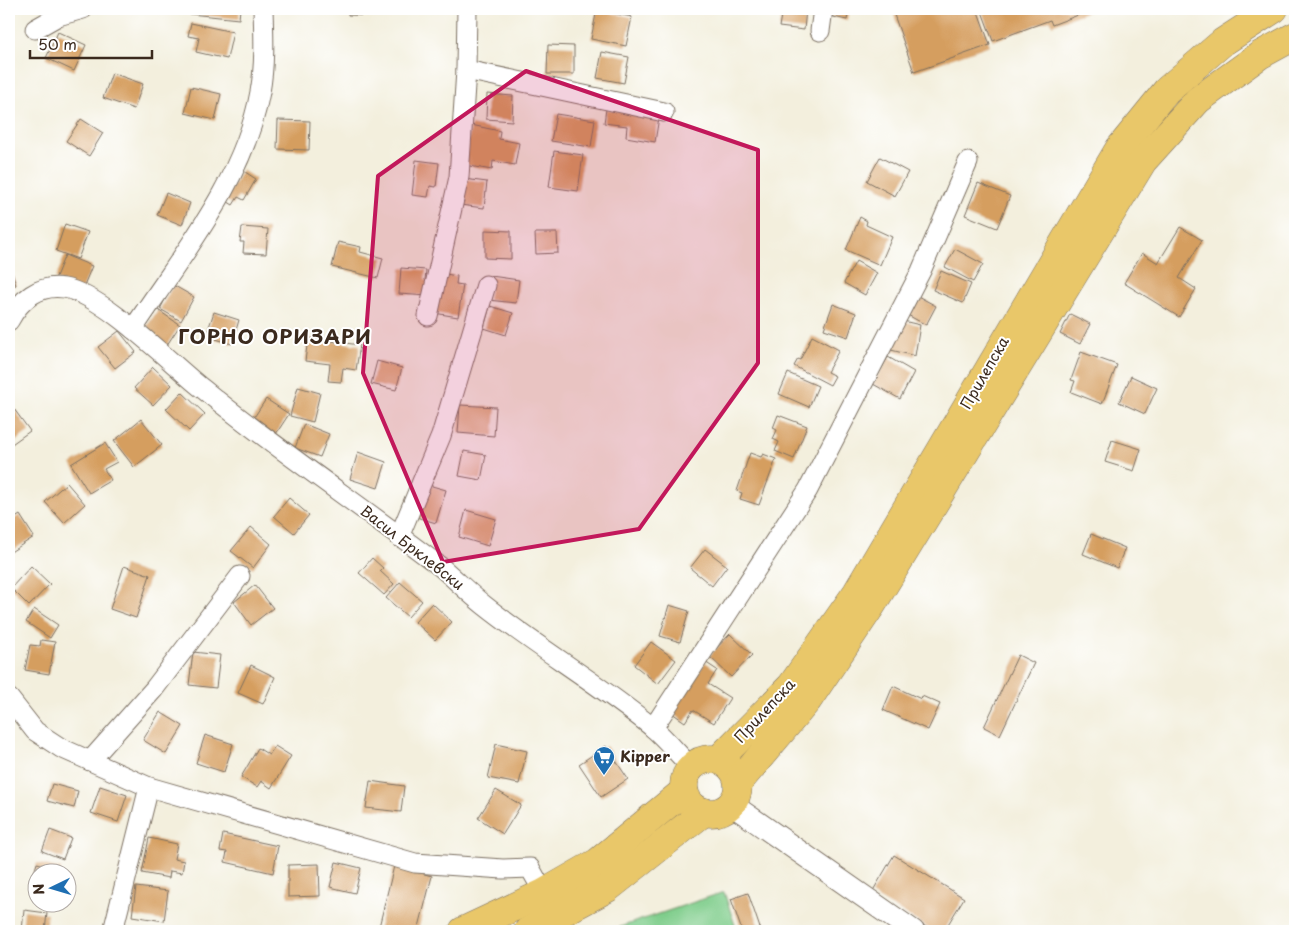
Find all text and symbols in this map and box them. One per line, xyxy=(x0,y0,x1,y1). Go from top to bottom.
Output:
scale bar xyxy=(30,28,152,60)
text: 50 m xyxy=(38,32,77,55)
district label: ГОРНО ОРИЗАРИ xyxy=(178,321,372,351)
street label: Прилепска xyxy=(954,331,1014,413)
street label: Васил Брклевски xyxy=(356,499,470,595)
street label: Прилепска xyxy=(728,672,800,747)
place label: Kipper xyxy=(620,744,670,767)
supermarket icon: Kipper xyxy=(592,745,616,776)
north arrow xyxy=(28,862,78,912)
text: N xyxy=(28,883,49,896)

